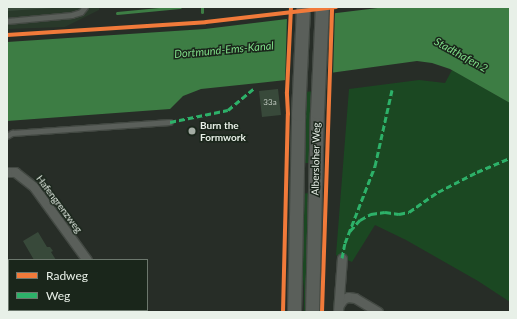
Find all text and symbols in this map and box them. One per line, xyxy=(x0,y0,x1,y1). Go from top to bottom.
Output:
water label: Stadthafen 2 xyxy=(432,35,490,75)
water label: Dortmund-Ems-Kanal xyxy=(174,39,274,61)
house number: 33a xyxy=(263,98,277,108)
place label: Burn the Formwork xyxy=(200,119,246,142)
street label: Albersloher Weg xyxy=(309,122,323,196)
marker: Burn the Formwork xyxy=(187,126,197,136)
street label: Hafengrenzweg xyxy=(33,173,85,235)
legend xyxy=(8,259,148,311)
text: Radweg xyxy=(46,268,88,283)
text: Weg xyxy=(46,288,70,303)

